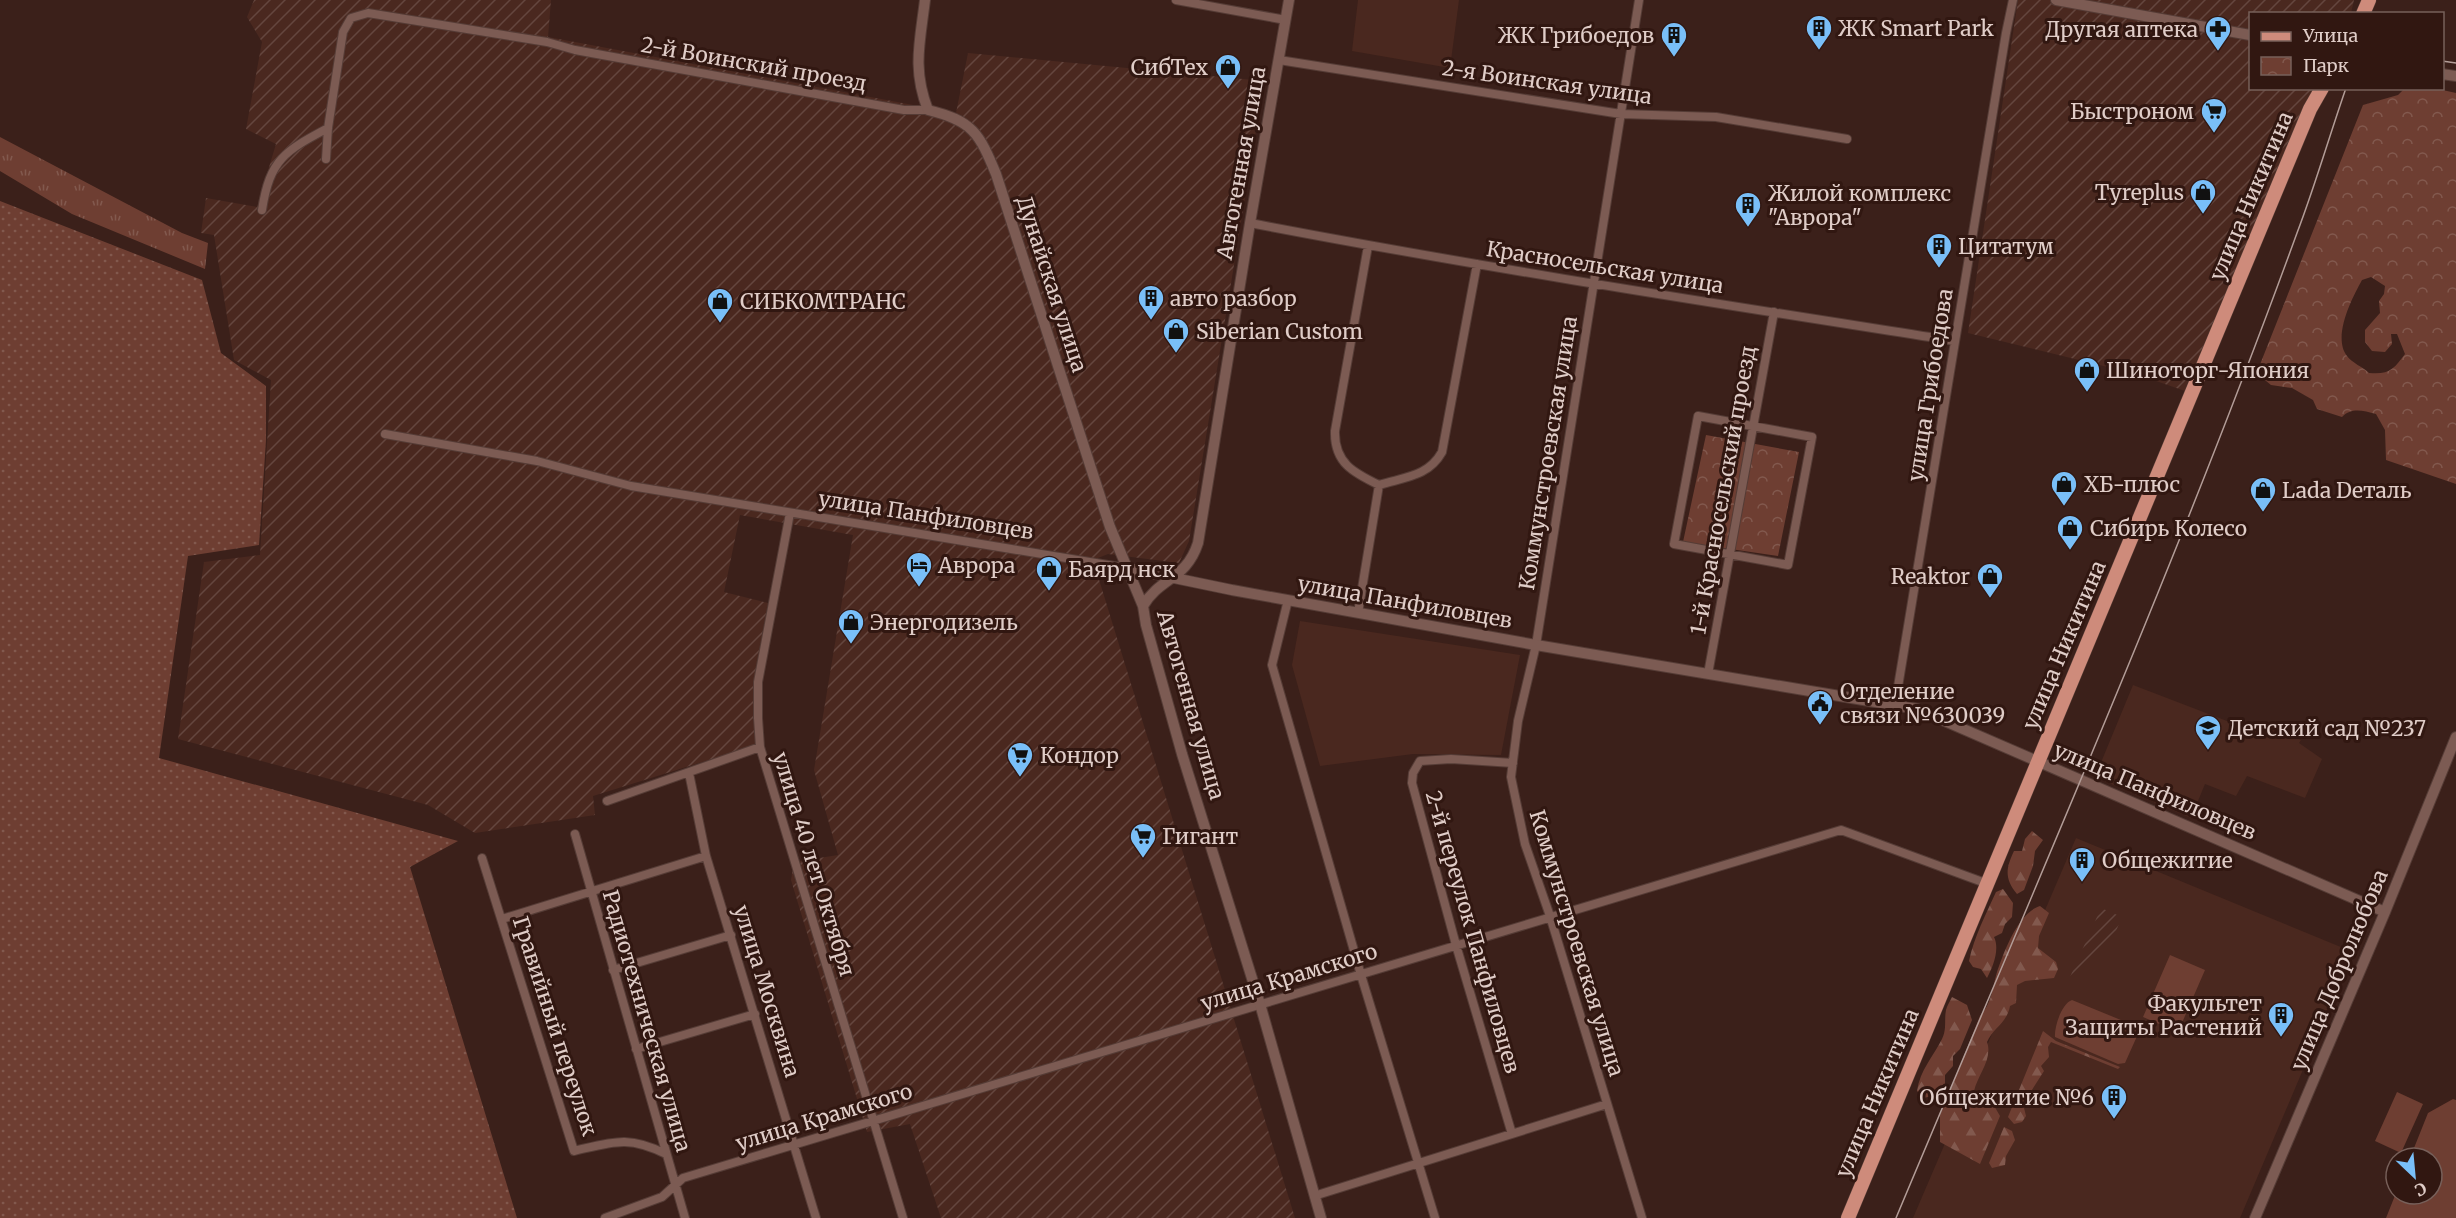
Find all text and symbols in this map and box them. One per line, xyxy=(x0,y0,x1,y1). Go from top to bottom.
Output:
legend xyxy=(2249,12,2444,90)
building icon: ЖК Smart Park xyxy=(1804,13,1834,51)
pharmacy icon: Другая аптека xyxy=(2203,14,2233,52)
place label: ЖК Smart Park xyxy=(1838,15,1994,42)
place label: Другая аптека xyxy=(2045,16,2198,43)
building icon: ЖК Грибоедов xyxy=(1659,20,1689,58)
place label: ЖК Грибоедов xyxy=(1498,22,1654,49)
text: Улица xyxy=(2302,24,2358,47)
street label: 2-й Воинский проезд xyxy=(639,31,869,97)
shop icon: СибТех xyxy=(1213,52,1243,90)
place label: СибТех xyxy=(1131,54,1209,81)
street label: 2-я Воинская улица xyxy=(1440,54,1654,110)
text: Парк xyxy=(2303,54,2349,77)
street label: Автогенная улица xyxy=(1211,64,1271,263)
supermarket icon: Быстроном xyxy=(2199,96,2229,134)
place label: Быстроном xyxy=(2070,98,2194,125)
street label: улица Никитина xyxy=(2203,107,2299,285)
shop icon: Tyreplus xyxy=(2188,177,2218,215)
place label: Tyreplus xyxy=(2095,179,2184,206)
place label: Жилой комплекс "Аврора" xyxy=(1768,180,1951,231)
building icon: Жилой комплекс "Аврора" xyxy=(1733,190,1763,228)
street label: Дунайская улица xyxy=(1011,192,1093,376)
building icon: Цитатум xyxy=(1924,231,1954,269)
place label: Цитатум xyxy=(1958,233,2054,260)
street label: Красносельская улица xyxy=(1484,235,1726,299)
building icon: авто разбор xyxy=(1136,283,1166,321)
place label: авто разбор xyxy=(1170,285,1297,312)
shop icon: СИБКОМТРАНС xyxy=(705,286,735,324)
street label: улица Грибоедова xyxy=(1901,286,1959,484)
place label: СИБКОМТРАНС xyxy=(740,288,906,315)
street label: Коммунстроевская улица xyxy=(1513,314,1583,592)
shop icon: Siberian Custom xyxy=(1161,316,1191,354)
place label: Siberian Custom xyxy=(1196,318,1363,345)
street label: 1-й Красносельский проезд xyxy=(1684,344,1762,636)
shop icon: Шиноторг-Япония xyxy=(2072,355,2102,393)
place label: Шиноторг-Япония xyxy=(2106,357,2309,384)
shop icon: ХБ-плюс xyxy=(2049,469,2079,507)
place label: ХБ-плюс xyxy=(2084,471,2180,498)
shop icon: Lada Dеталь xyxy=(2248,475,2278,513)
place label: Lada Dеталь xyxy=(2282,477,2412,504)
street label: улица Панфиловцев xyxy=(817,485,1035,545)
shop icon: Сибирь Колесо xyxy=(2055,513,2085,551)
place label: Сибирь Колесо xyxy=(2090,515,2247,542)
hotel icon: Аврора xyxy=(904,550,934,588)
place label: Аврора xyxy=(937,552,1015,579)
shop icon: Баярд нск xyxy=(1034,554,1064,592)
place label: Баярд нск xyxy=(1068,556,1175,583)
street label: улица Никитина xyxy=(2016,556,2112,734)
shop icon: Reaktor xyxy=(1975,561,2005,599)
place label: Reaktor xyxy=(1891,563,1970,590)
street label: улица Панфиловцев xyxy=(1296,570,1514,634)
street label: Автогенная улица xyxy=(1151,606,1231,803)
shop icon: Энергодизель xyxy=(836,607,866,645)
place label: Энергодизель xyxy=(870,609,1018,636)
place label: Отделение связи №630039 xyxy=(1840,678,2005,729)
public building icon: Отделение связи №630039 xyxy=(1805,688,1835,726)
school or university icon: Детский сад №237 xyxy=(2193,713,2223,751)
place label: Детский сад №237 xyxy=(2228,715,2426,742)
street label: улица Панфиловцев xyxy=(2050,736,2260,846)
supermarket icon: Кондор xyxy=(1005,740,1035,778)
place label: Кондор xyxy=(1040,742,1119,769)
street label: улица 40 лет Октября xyxy=(767,749,861,979)
street label: 2-й переулок Панфиловцев xyxy=(1420,788,1526,1076)
street label: Коммунстроевская улица xyxy=(1524,807,1630,1079)
supermarket icon: Гигант xyxy=(1128,821,1158,859)
place label: Гигант xyxy=(1162,823,1238,850)
building icon: Общежитие xyxy=(2067,845,2097,883)
place label: Общежитие xyxy=(2102,847,2233,874)
street label: улица Добролюбова xyxy=(2284,865,2394,1075)
street label: Радиотехническая улица xyxy=(597,887,697,1155)
street label: улица Москвина xyxy=(728,902,806,1080)
street label: Гравийный переулок xyxy=(507,913,603,1139)
street label: улица Крамского xyxy=(1197,937,1381,1017)
place label: Факультет Защиты Растений xyxy=(2065,990,2262,1041)
building icon: Факультет Защиты Растений xyxy=(2266,1000,2296,1038)
street label: улица Никитина xyxy=(1829,1004,1925,1182)
street label: улица Крамского xyxy=(732,1077,916,1157)
building icon: Общежитие №6 xyxy=(2099,1082,2129,1120)
place label: Общежитие №6 xyxy=(1919,1084,2094,1111)
north arrow xyxy=(2384,1146,2444,1206)
text: С xyxy=(2411,1178,2430,1201)

